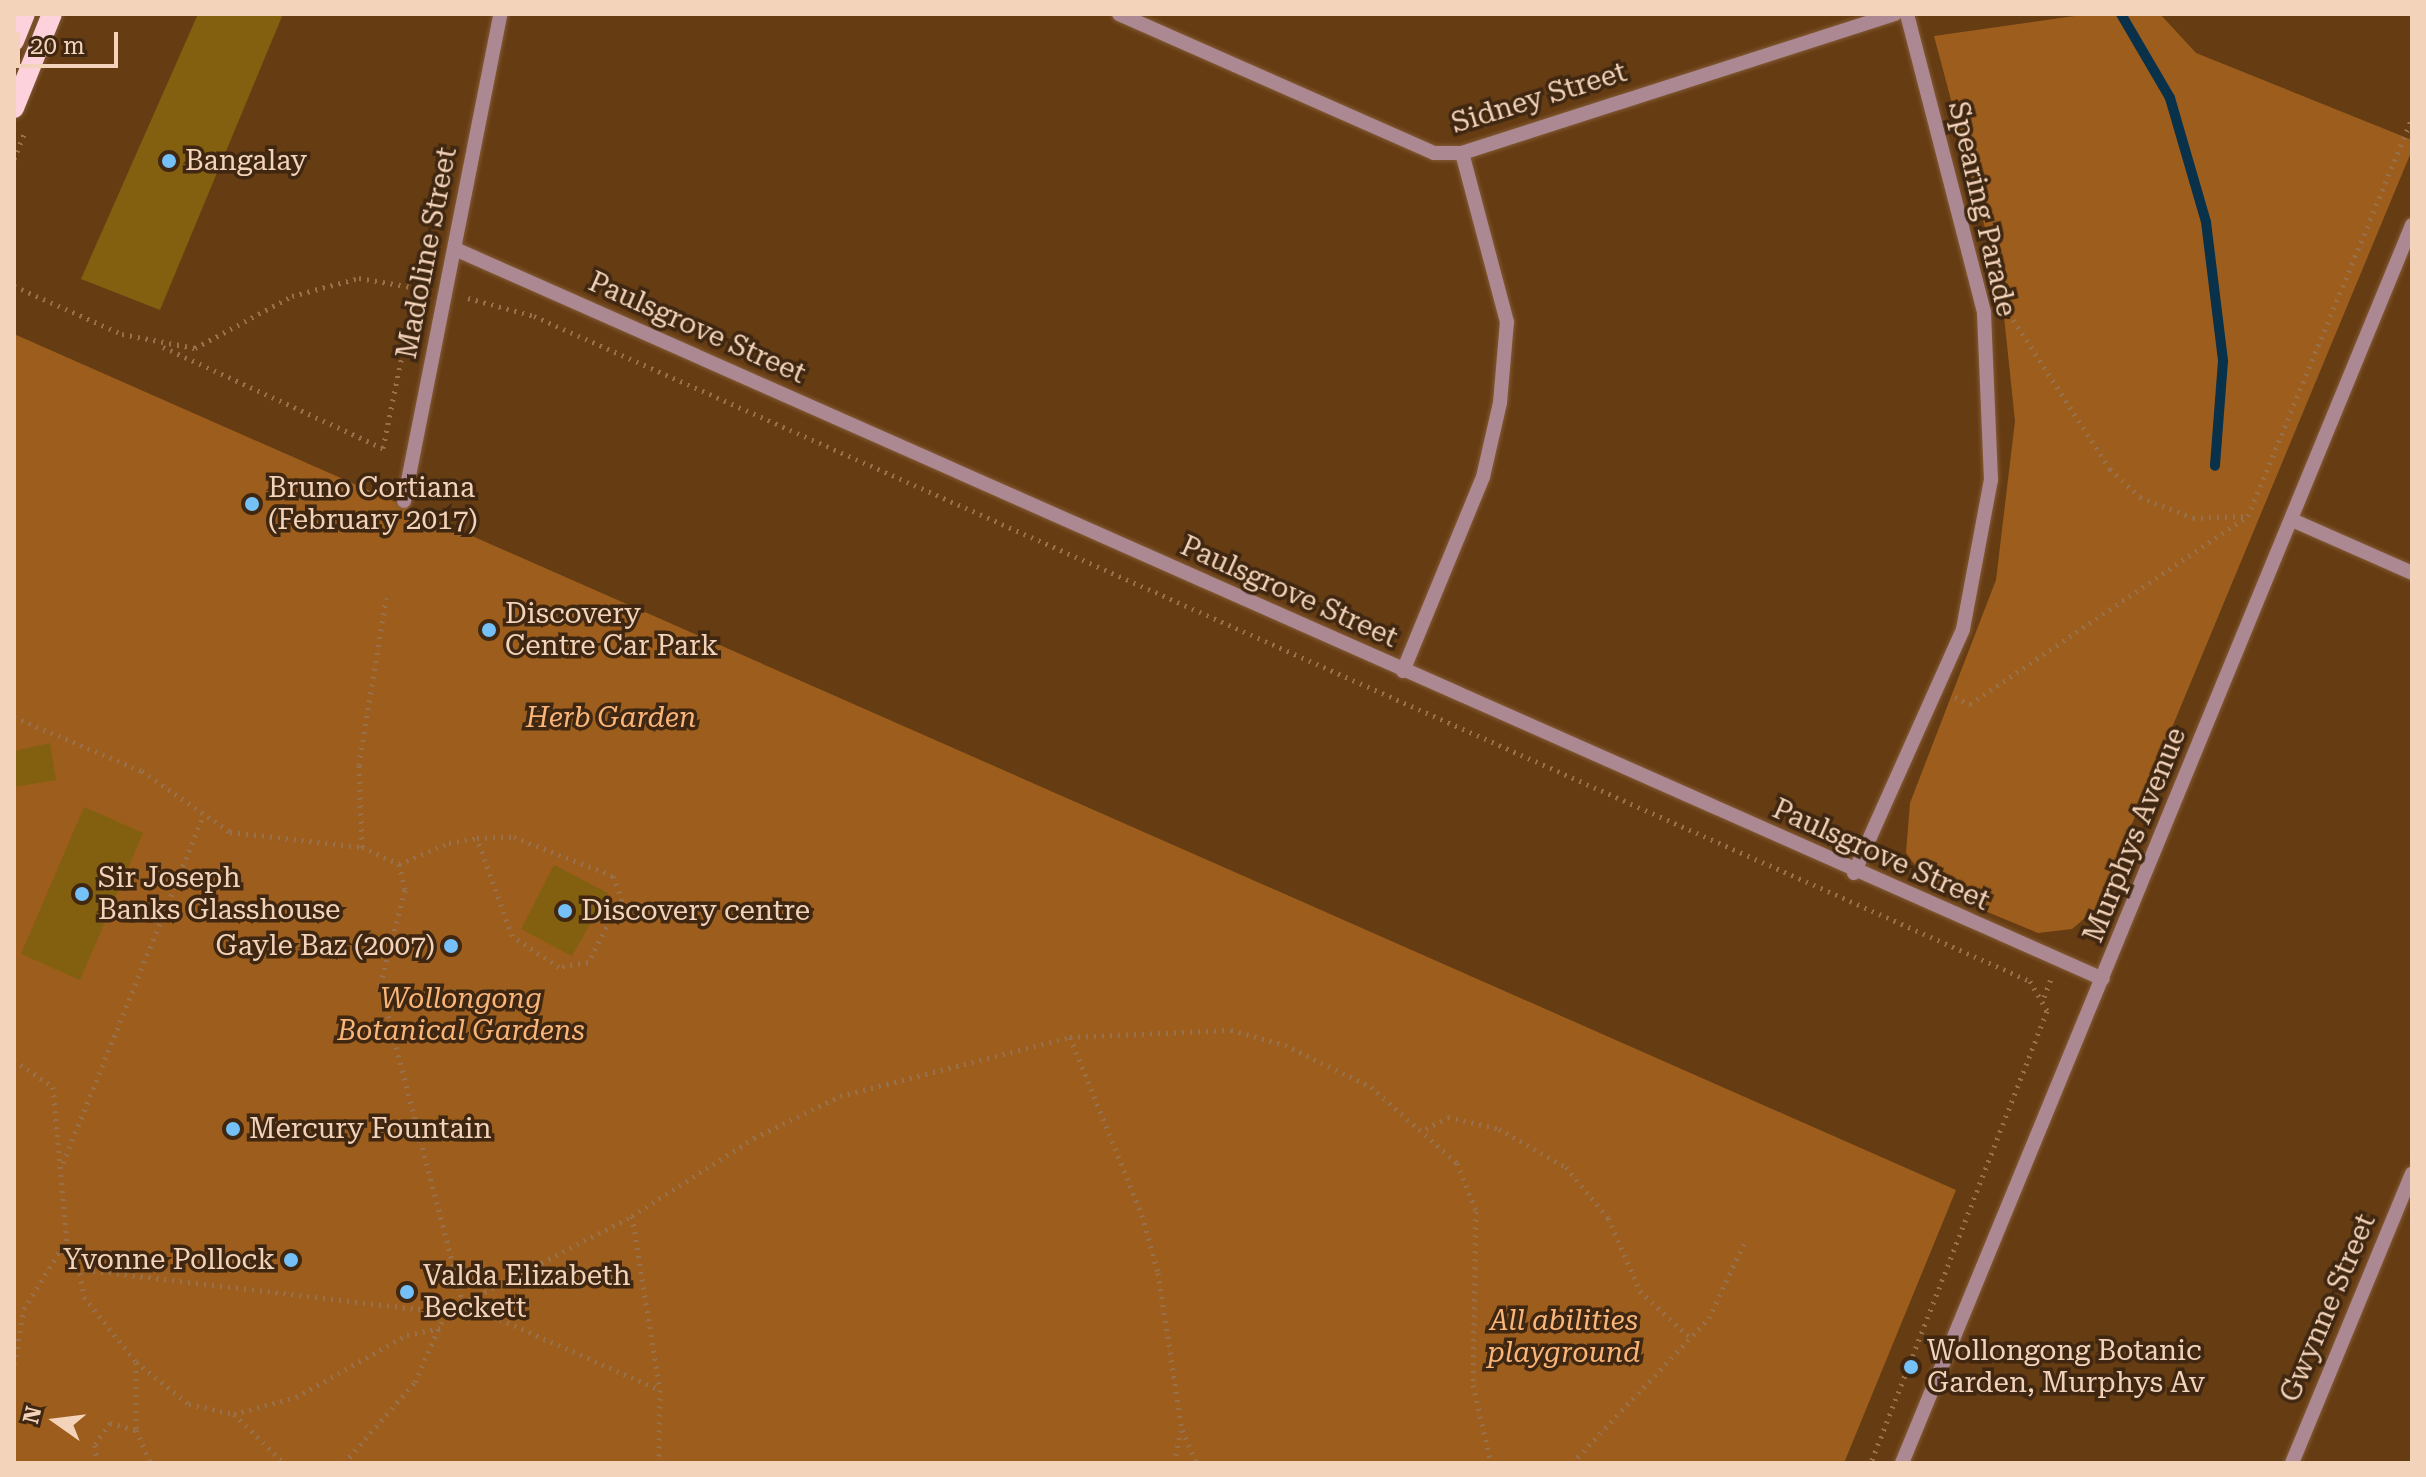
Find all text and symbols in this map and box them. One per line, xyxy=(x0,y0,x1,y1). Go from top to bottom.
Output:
scale bar xyxy=(20,16,122,66)
text: 20 m xyxy=(30,32,85,60)
street label: Sidney Street xyxy=(1447,55,1631,141)
street label: Spearing Parade xyxy=(1941,98,2023,320)
place label: Bangalay xyxy=(185,144,307,178)
street label: Madoline Street xyxy=(390,144,464,362)
marker: Bangalay xyxy=(160,152,178,170)
street label: Paulsgrove Street xyxy=(583,265,811,391)
place label: Bruno Cortiana (February 2017) xyxy=(268,471,478,537)
marker: Bruno Cortiana (February 2017) xyxy=(243,495,261,513)
street label: Paulsgrove Street xyxy=(1175,529,1403,655)
place label: Discovery Centre Car Park xyxy=(505,597,718,663)
marker: Discovery Centre Car Park xyxy=(480,621,498,639)
park label: Herb Garden xyxy=(526,701,696,735)
street label: Murphys Avenue xyxy=(2077,723,2193,947)
street label: Paulsgrove Street xyxy=(1767,792,1995,918)
place label: Sir Joseph Banks Glasshouse xyxy=(98,861,340,927)
marker: Sir Joseph Banks Glasshouse xyxy=(73,885,91,903)
place label: Discovery centre xyxy=(581,894,810,928)
marker: Discovery centre xyxy=(556,902,574,920)
place label: Gayle Baz (2007) xyxy=(216,929,435,963)
marker: Gayle Baz (2007) xyxy=(442,937,460,955)
park label: Wollongong Botanical Gardens xyxy=(337,982,585,1048)
place label: Mercury Fountain xyxy=(249,1112,492,1146)
marker: Mercury Fountain xyxy=(224,1120,242,1138)
street label: Gwynne Street xyxy=(2273,1209,2383,1407)
place label: Yvonne Pollock xyxy=(63,1243,275,1277)
marker: Yvonne Pollock xyxy=(282,1251,300,1269)
place label: Valda Elizabeth Beckett xyxy=(423,1259,631,1325)
marker: Valda Elizabeth Beckett xyxy=(398,1283,416,1301)
park label: All abilities playground xyxy=(1488,1304,1640,1370)
place label: Wollongong Botanic Garden, Murphys Av xyxy=(1927,1334,2205,1400)
marker: Wollongong Botanic Garden, Murphys Av xyxy=(1902,1358,1920,1376)
north arrow xyxy=(16,1381,96,1461)
text: N xyxy=(18,1404,46,1426)

